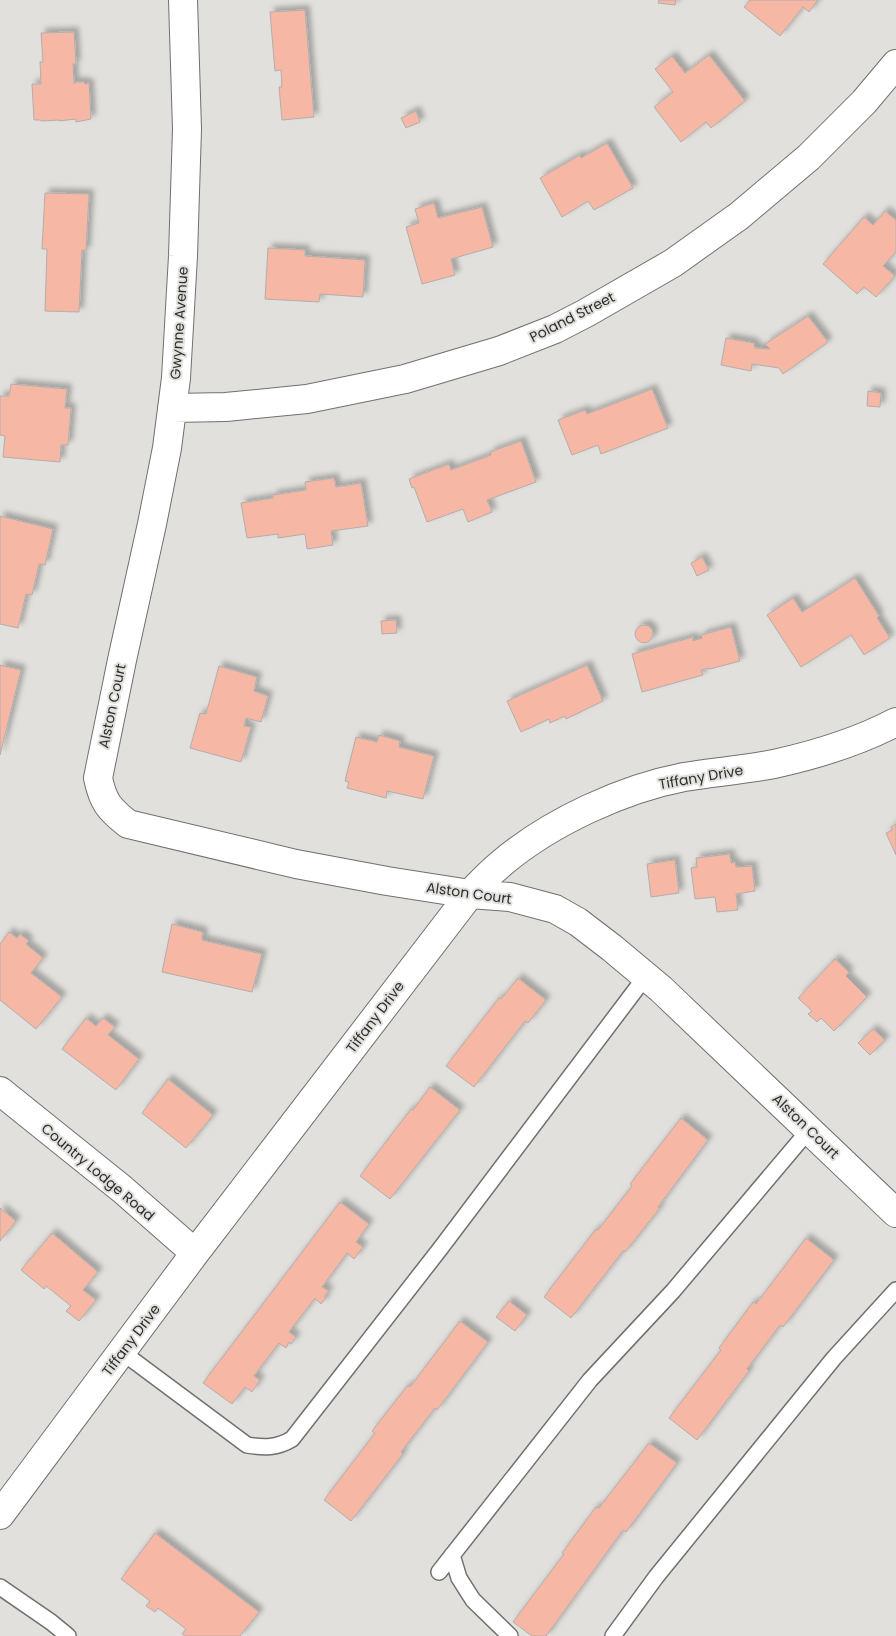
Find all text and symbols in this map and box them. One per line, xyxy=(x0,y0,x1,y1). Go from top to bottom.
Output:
street label: Gwynne Avenue xyxy=(165,266,193,380)
street label: Poland Street xyxy=(526,287,618,347)
street label: Alston Court xyxy=(93,662,131,750)
street label: Tiffany Drive xyxy=(657,760,745,794)
street label: Alston Court xyxy=(425,877,513,909)
street label: Tiffany Drive xyxy=(341,977,409,1057)
street label: Alston Court xyxy=(768,1089,844,1163)
street label: Country Lodge Road xyxy=(37,1119,159,1225)
street label: Tiffany Drive xyxy=(97,1300,165,1380)

